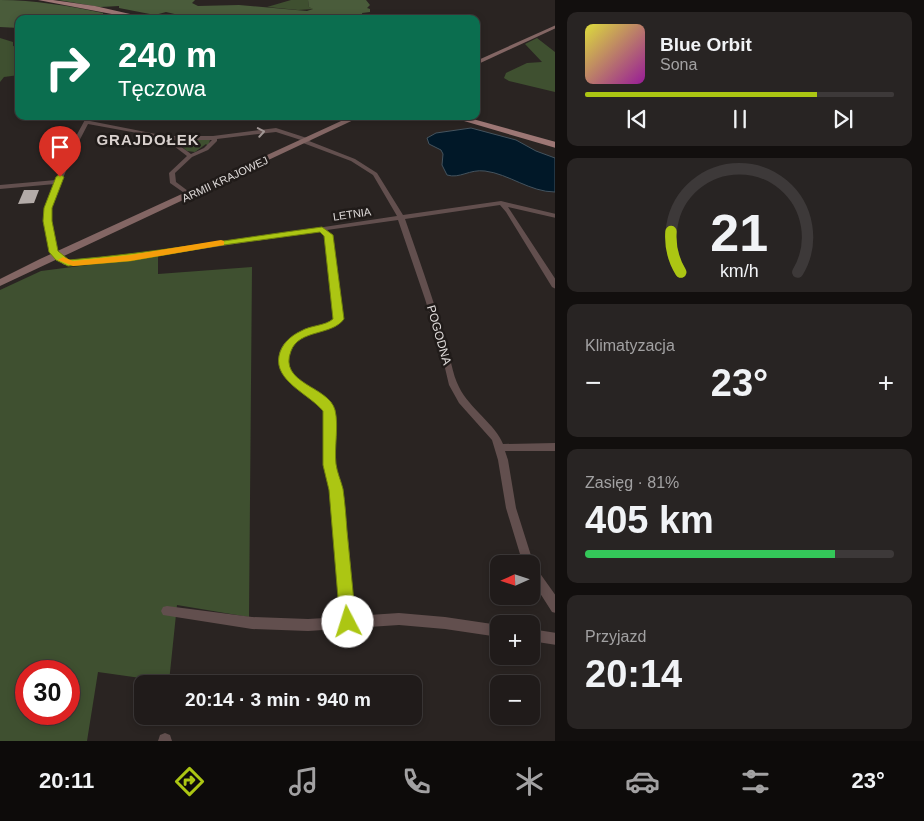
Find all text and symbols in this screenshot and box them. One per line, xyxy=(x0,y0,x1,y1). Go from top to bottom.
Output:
text: Blue Orbit xyxy=(660,34,752,55)
icon: right xyxy=(35,35,100,100)
text: 240 m xyxy=(118,35,217,74)
text: Sona xyxy=(660,56,697,73)
text: Tęczowa xyxy=(118,76,206,101)
icon: previous xyxy=(623,105,651,133)
icon: pause xyxy=(726,105,754,133)
icon: next xyxy=(829,105,857,133)
pin xyxy=(39,126,81,177)
one-way arrow xyxy=(257,128,266,138)
district label: GRAJDOŁEK xyxy=(96,131,200,148)
icon: arrive xyxy=(46,133,74,161)
street label: ARMII KRAJOWEJ xyxy=(180,154,270,204)
text: 21 xyxy=(711,204,768,262)
street label: LETNIA xyxy=(332,205,373,223)
text: km/h xyxy=(720,261,759,281)
street label: POGODNA xyxy=(424,304,454,366)
text: Klimatyzacja xyxy=(585,337,675,354)
text: 23° xyxy=(711,362,768,404)
text: − xyxy=(585,367,601,398)
text: + xyxy=(878,367,894,398)
text: Zasięg · 81% xyxy=(585,474,679,491)
text: 405 km xyxy=(585,499,714,541)
north arrow xyxy=(490,555,540,605)
map controls xyxy=(490,555,540,725)
position arrow xyxy=(321,595,373,647)
button: + xyxy=(490,615,540,665)
text: Przyjazd xyxy=(585,628,646,645)
text: 20:14 xyxy=(585,653,682,695)
speed limit sign: 30 xyxy=(15,660,80,725)
button: − xyxy=(490,675,540,725)
text: 20:14 · 3 min · 940 m xyxy=(185,689,371,710)
icon: directions xyxy=(172,764,207,799)
icon: music xyxy=(286,764,321,799)
icon: phone xyxy=(399,764,434,799)
icon: climate xyxy=(512,764,547,799)
icon: car xyxy=(625,764,660,799)
icon: filters xyxy=(738,764,773,799)
text: 20:11 xyxy=(39,768,94,793)
text: 23° xyxy=(852,768,885,793)

